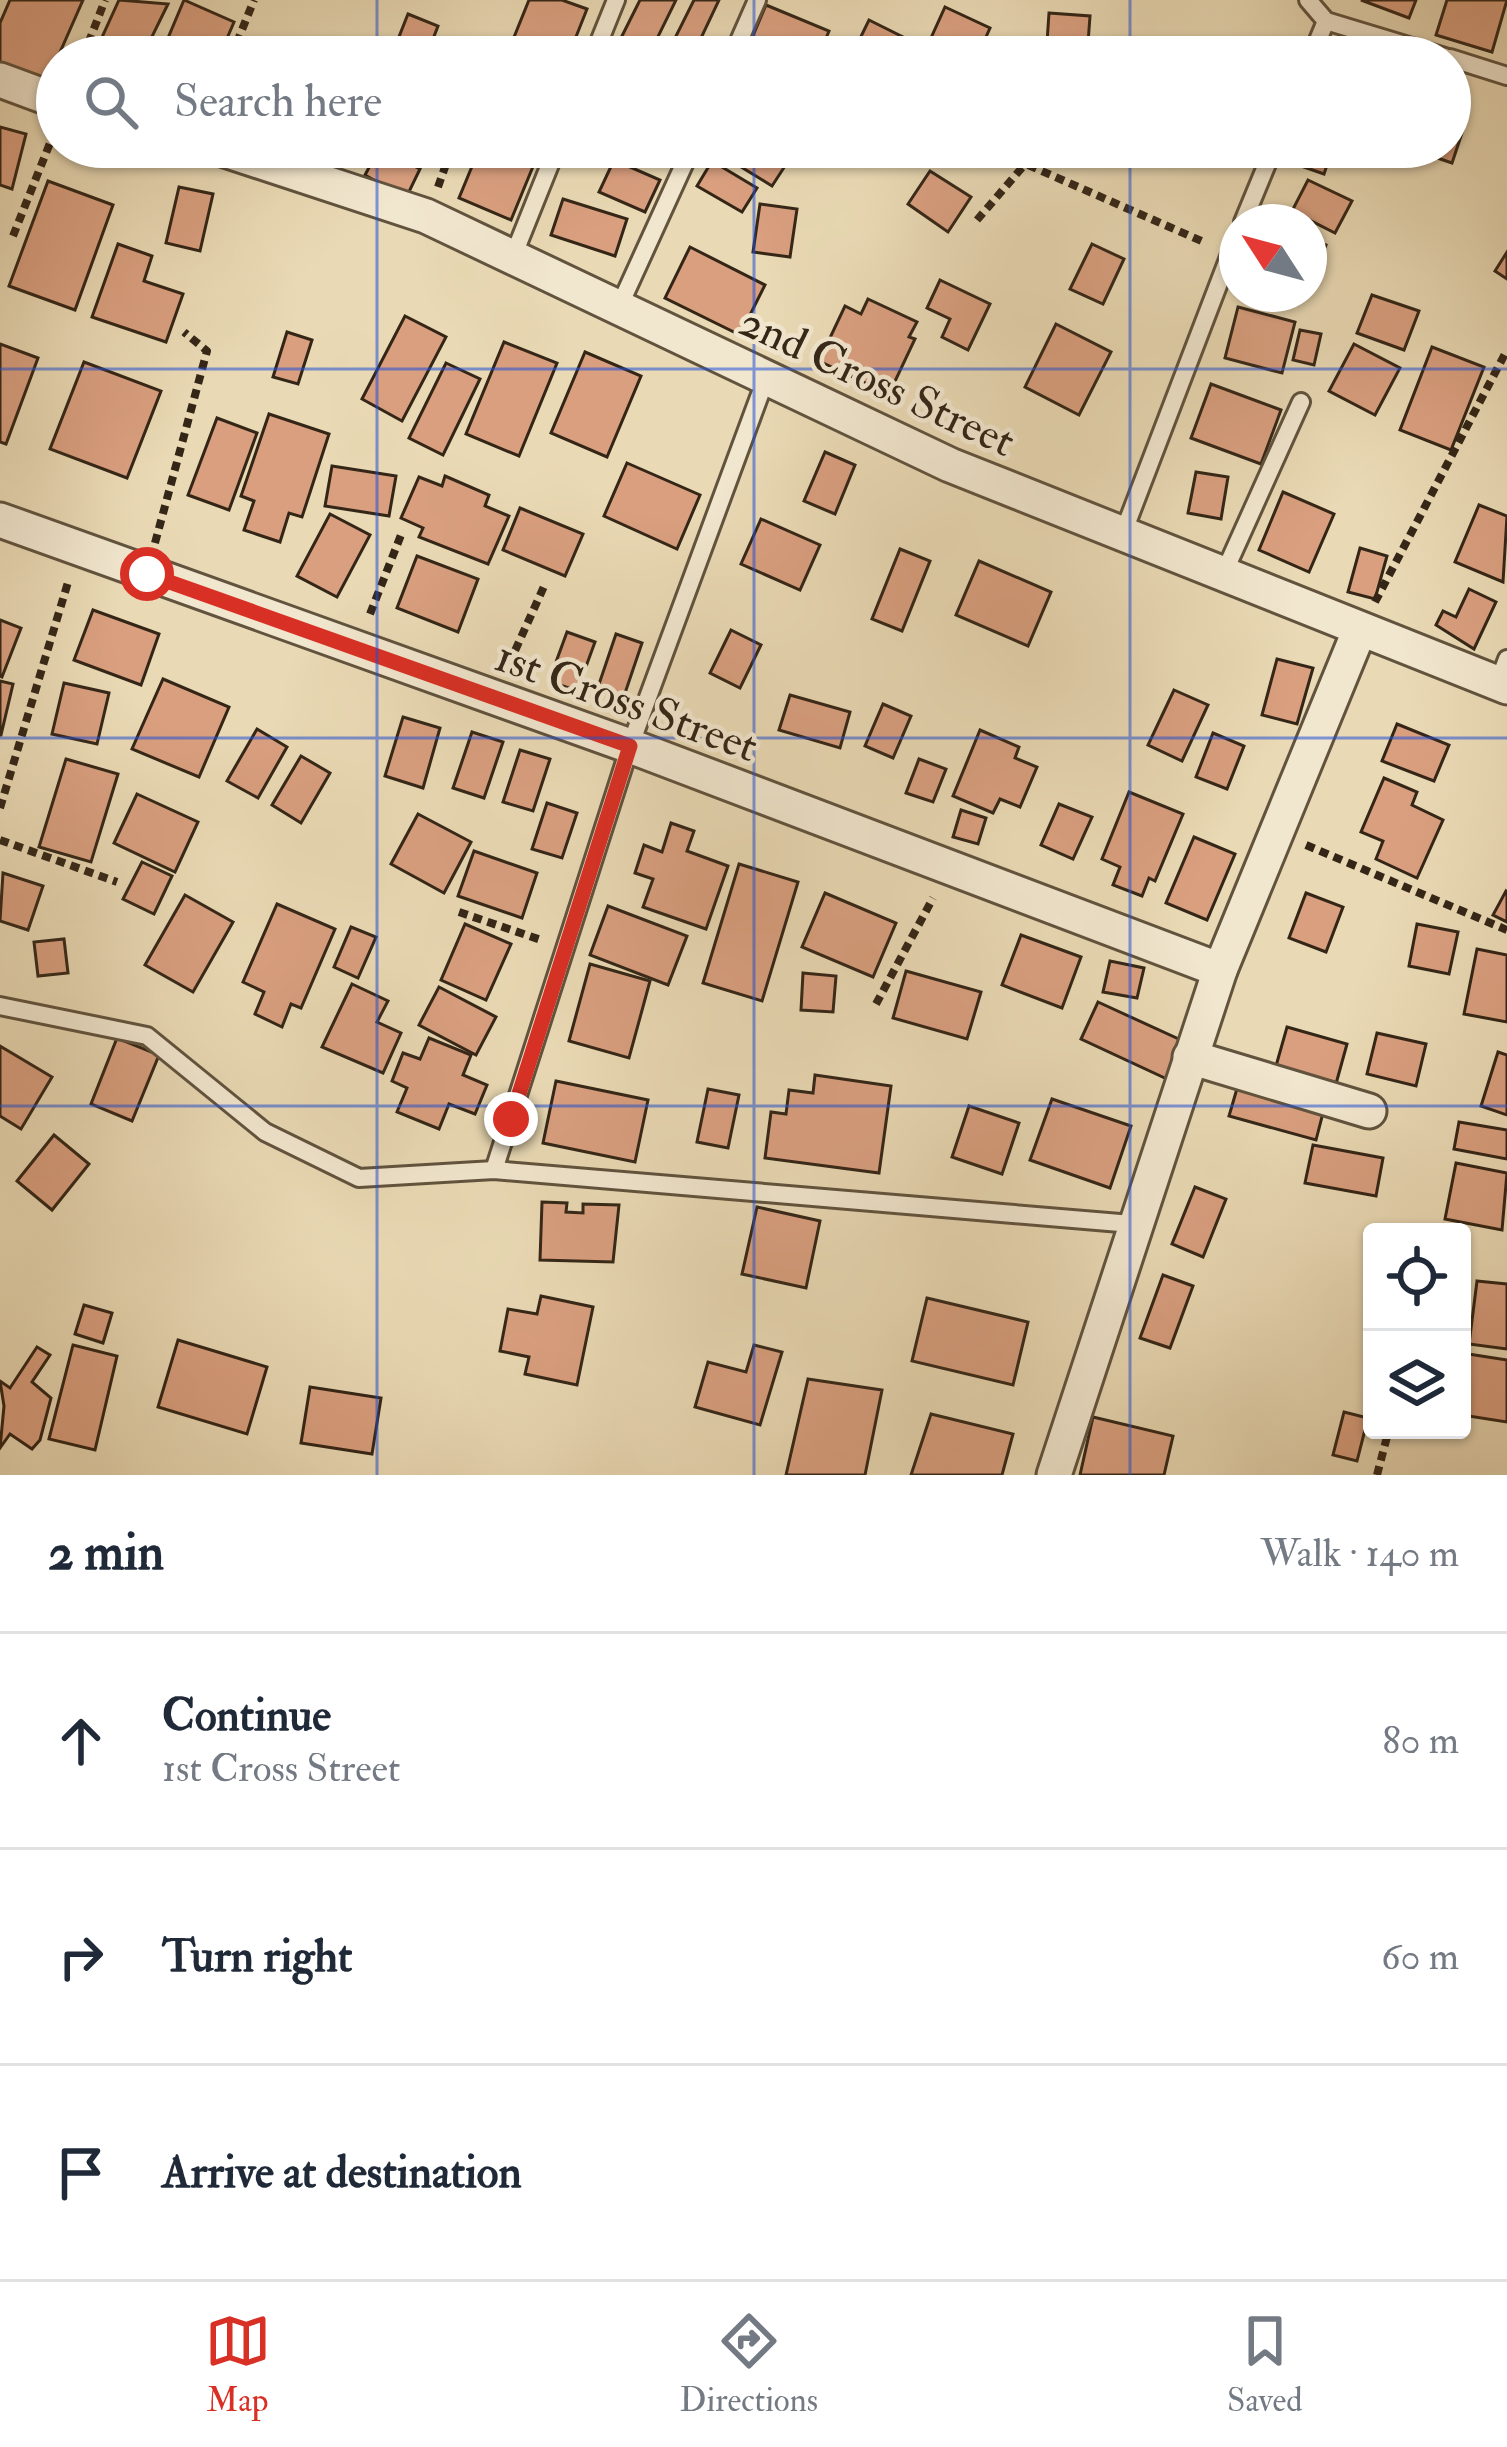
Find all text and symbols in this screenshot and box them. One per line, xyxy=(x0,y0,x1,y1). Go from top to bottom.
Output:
search box xyxy=(36,36,1471,168)
icon: search xyxy=(78,69,144,135)
text: Search here xyxy=(174,74,382,130)
north arrow xyxy=(1219,204,1327,312)
street label: 2nd Cross Street xyxy=(731,294,1024,470)
route start xyxy=(120,547,174,601)
street label: 1st Cross Street xyxy=(487,629,765,775)
route end xyxy=(484,1092,538,1146)
map controls xyxy=(1363,1223,1471,1439)
button: locate xyxy=(1363,1223,1471,1331)
button: layers xyxy=(1363,1331,1471,1439)
text: 2 min xyxy=(48,1521,164,1585)
text: Walk · 140 m xyxy=(1261,1529,1459,1578)
text: Continue xyxy=(162,1688,331,1744)
icon: ahead xyxy=(48,1708,114,1774)
text: 80 m xyxy=(1382,1716,1459,1765)
text: 1st Cross Street xyxy=(162,1744,400,1793)
icon: right xyxy=(48,1924,114,1990)
text: Turn right xyxy=(162,1929,352,1985)
text: 60 m xyxy=(1381,1932,1459,1981)
icon: arrive xyxy=(48,2140,114,2206)
text: Arrive at destination xyxy=(162,2145,522,2201)
tab: Map xyxy=(205,2308,271,2421)
tab: Directions xyxy=(680,2308,818,2421)
tab: Saved xyxy=(1227,2308,1302,2421)

